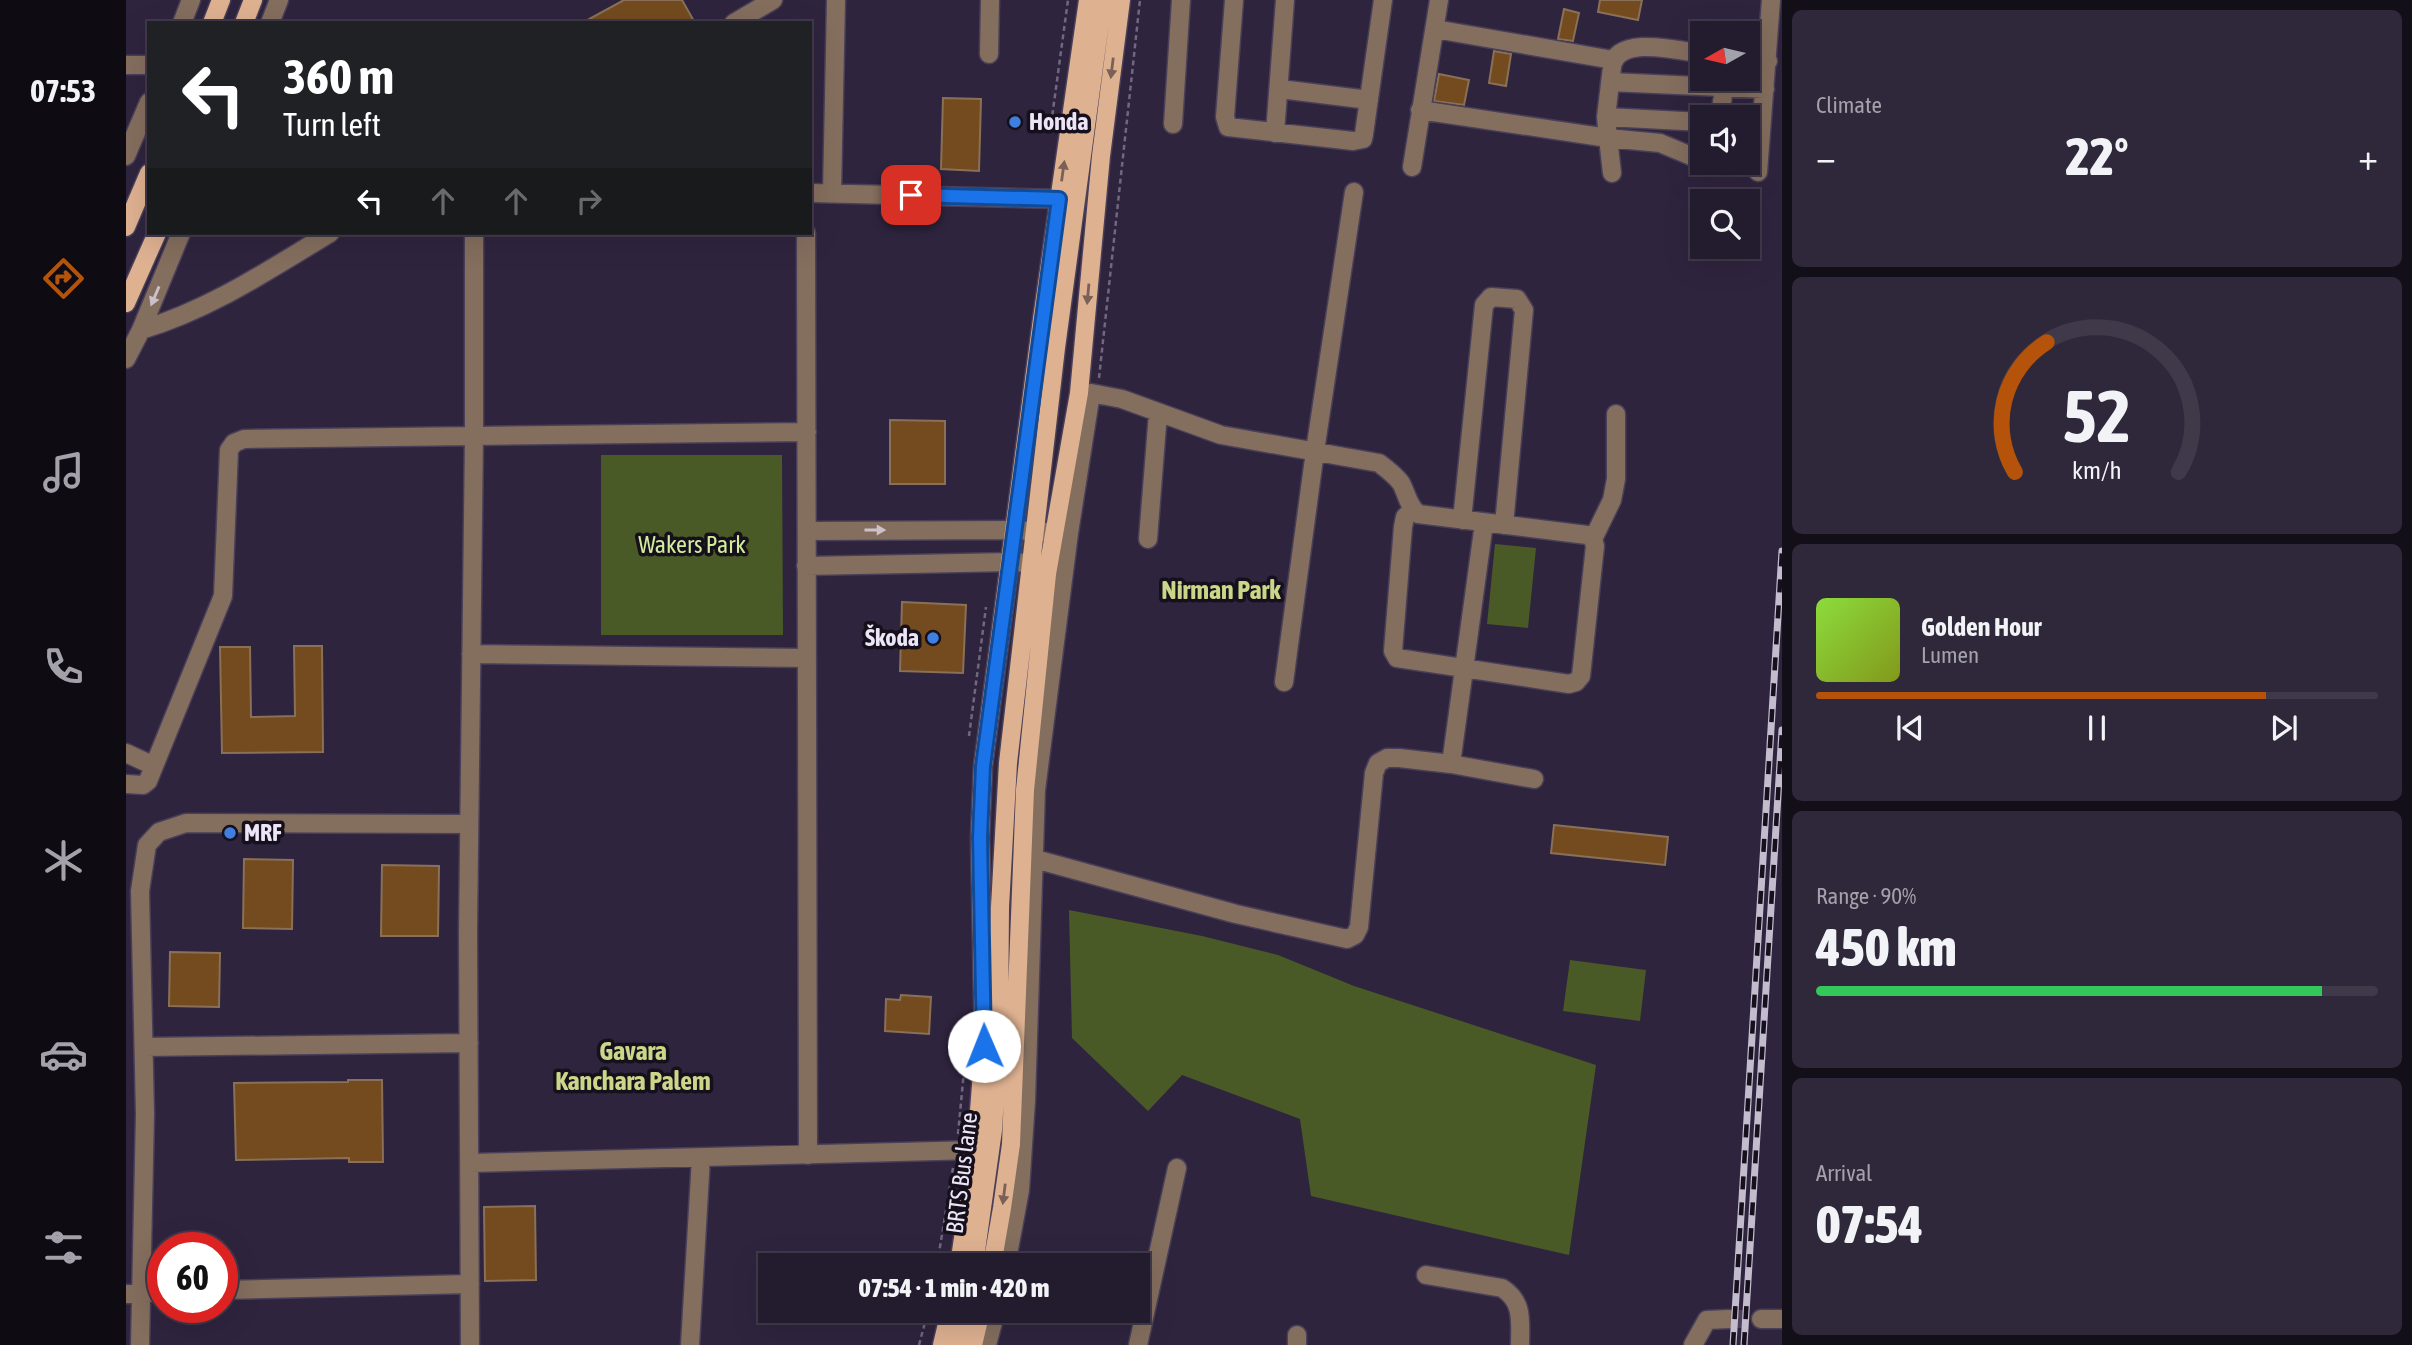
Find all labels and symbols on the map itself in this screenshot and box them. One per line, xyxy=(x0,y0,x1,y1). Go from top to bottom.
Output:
north arrow xyxy=(1690,21,1760,91)
one-way arrow xyxy=(1107,57,1118,79)
place label: Honda xyxy=(1029,108,1088,135)
marker: Honda xyxy=(1007,114,1023,130)
one-way arrow xyxy=(1058,160,1069,182)
pin xyxy=(881,165,941,225)
one-way arrow xyxy=(1082,283,1093,305)
one-way arrow xyxy=(149,285,160,306)
one-way arrow xyxy=(864,525,886,536)
park label: Wakers Park xyxy=(638,531,746,558)
district label: Nirman Park xyxy=(1161,575,1281,605)
place label: Škoda xyxy=(865,624,919,651)
marker: Škoda xyxy=(925,630,941,646)
place label: MRF xyxy=(244,819,282,846)
marker: MRF xyxy=(222,825,238,841)
position arrow xyxy=(947,1009,1021,1083)
district label: Gavara Kanchara Palem xyxy=(555,1036,711,1096)
street label: BRTS Bus lane xyxy=(941,1111,982,1235)
one-way arrow xyxy=(999,1183,1010,1205)
speed limit sign: 60 xyxy=(147,1232,238,1323)

